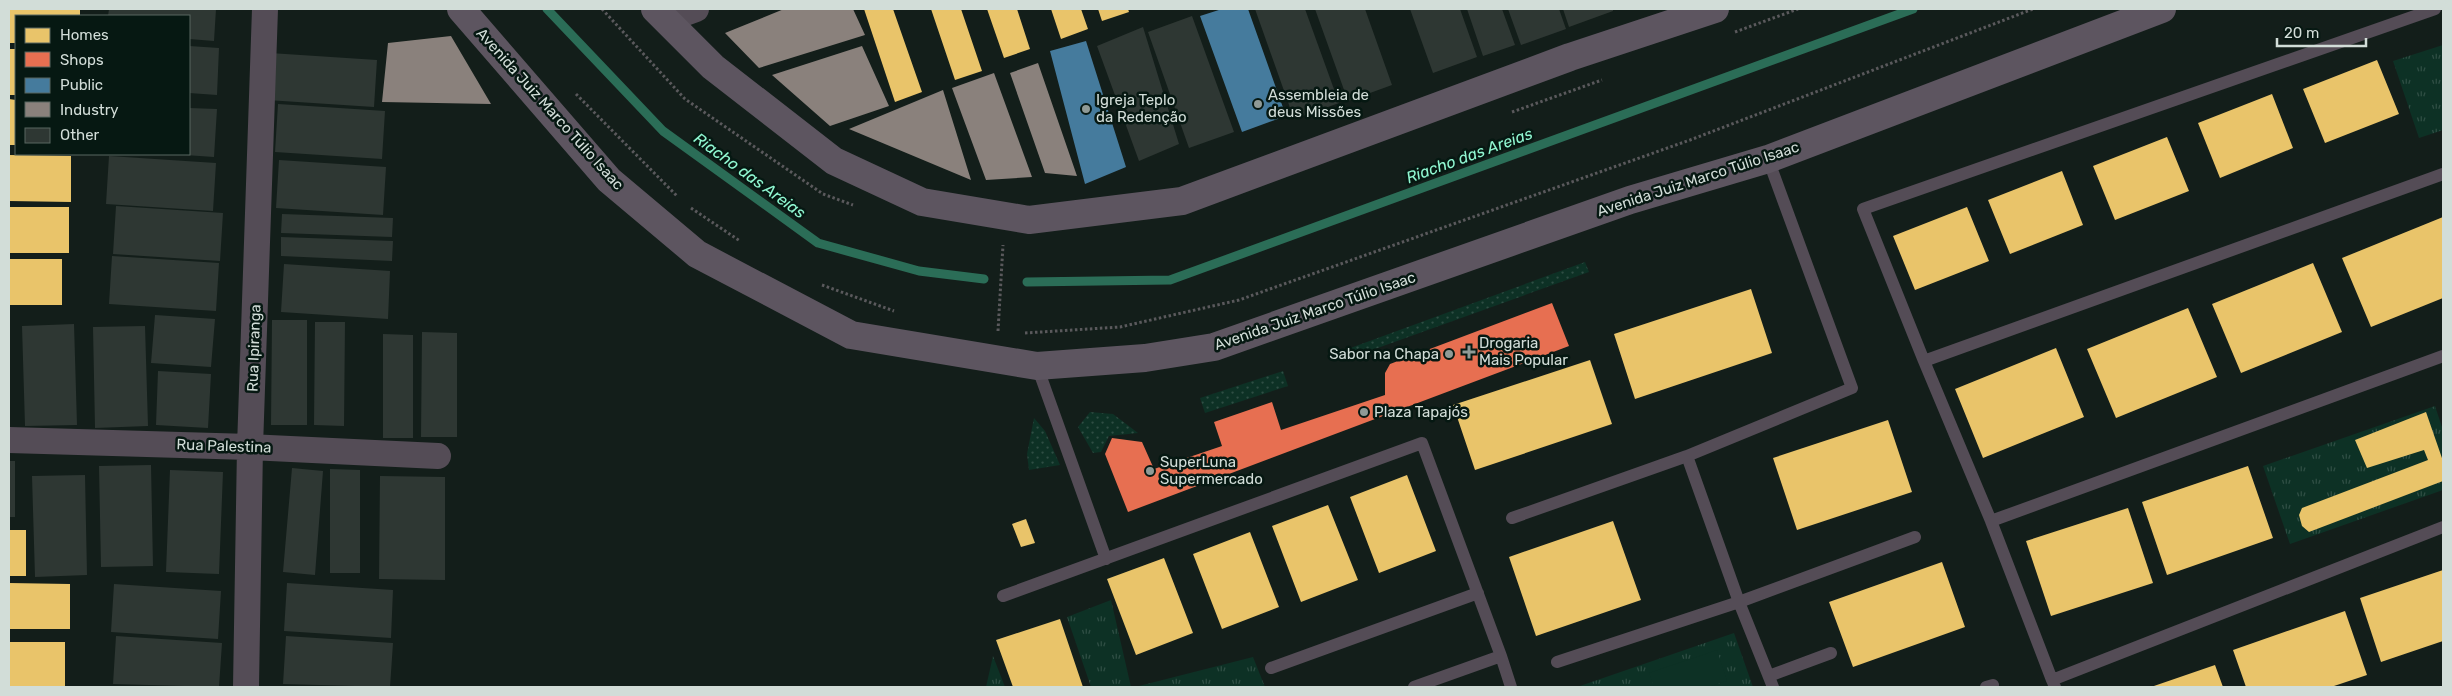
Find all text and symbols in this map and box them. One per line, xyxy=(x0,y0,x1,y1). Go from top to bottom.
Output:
legend xyxy=(15,15,190,155)
scale bar xyxy=(2277,15,2366,47)
street label: Avenida Juiz Marco Túlio Isaac xyxy=(473,24,627,194)
text: 20 m xyxy=(2284,24,2319,42)
text: Homes xyxy=(60,26,109,44)
text: Shops xyxy=(60,51,104,69)
text: Public xyxy=(60,76,103,94)
place label: Assembleia de deus Missões xyxy=(1268,86,1369,121)
place label: Igreja Teplo da Redenção xyxy=(1096,91,1187,126)
marker: Assembleia de deus Missões xyxy=(1252,98,1264,110)
text: Industry xyxy=(60,101,119,119)
marker: Igreja Teplo da Redenção xyxy=(1080,103,1092,115)
water label: Riacho das Areias xyxy=(1403,124,1535,187)
text: Other xyxy=(60,126,100,144)
water label: Riacho das Areias xyxy=(690,129,809,222)
street label: Avenida Juiz Marco Túlio Isaac xyxy=(1595,138,1801,220)
street label: Avenida Juiz Marco Túlio Isaac xyxy=(1212,268,1418,354)
street label: Rua Ipiranga xyxy=(243,304,265,392)
place label: Drogaria Mais Popular xyxy=(1479,334,1568,369)
place label: Sabor na Chapa xyxy=(1329,345,1439,363)
marker: Drogaria Mais Popular xyxy=(1463,346,1475,358)
marker: Sabor na Chapa xyxy=(1443,348,1455,360)
place label: Plaza Tapajós xyxy=(1374,403,1468,421)
marker: Plaza Tapajós xyxy=(1358,406,1370,418)
street label: Rua Palestina xyxy=(176,435,272,457)
place label: SuperLuna Supermercado xyxy=(1160,453,1263,488)
marker: SuperLuna Supermercado xyxy=(1144,465,1156,477)

